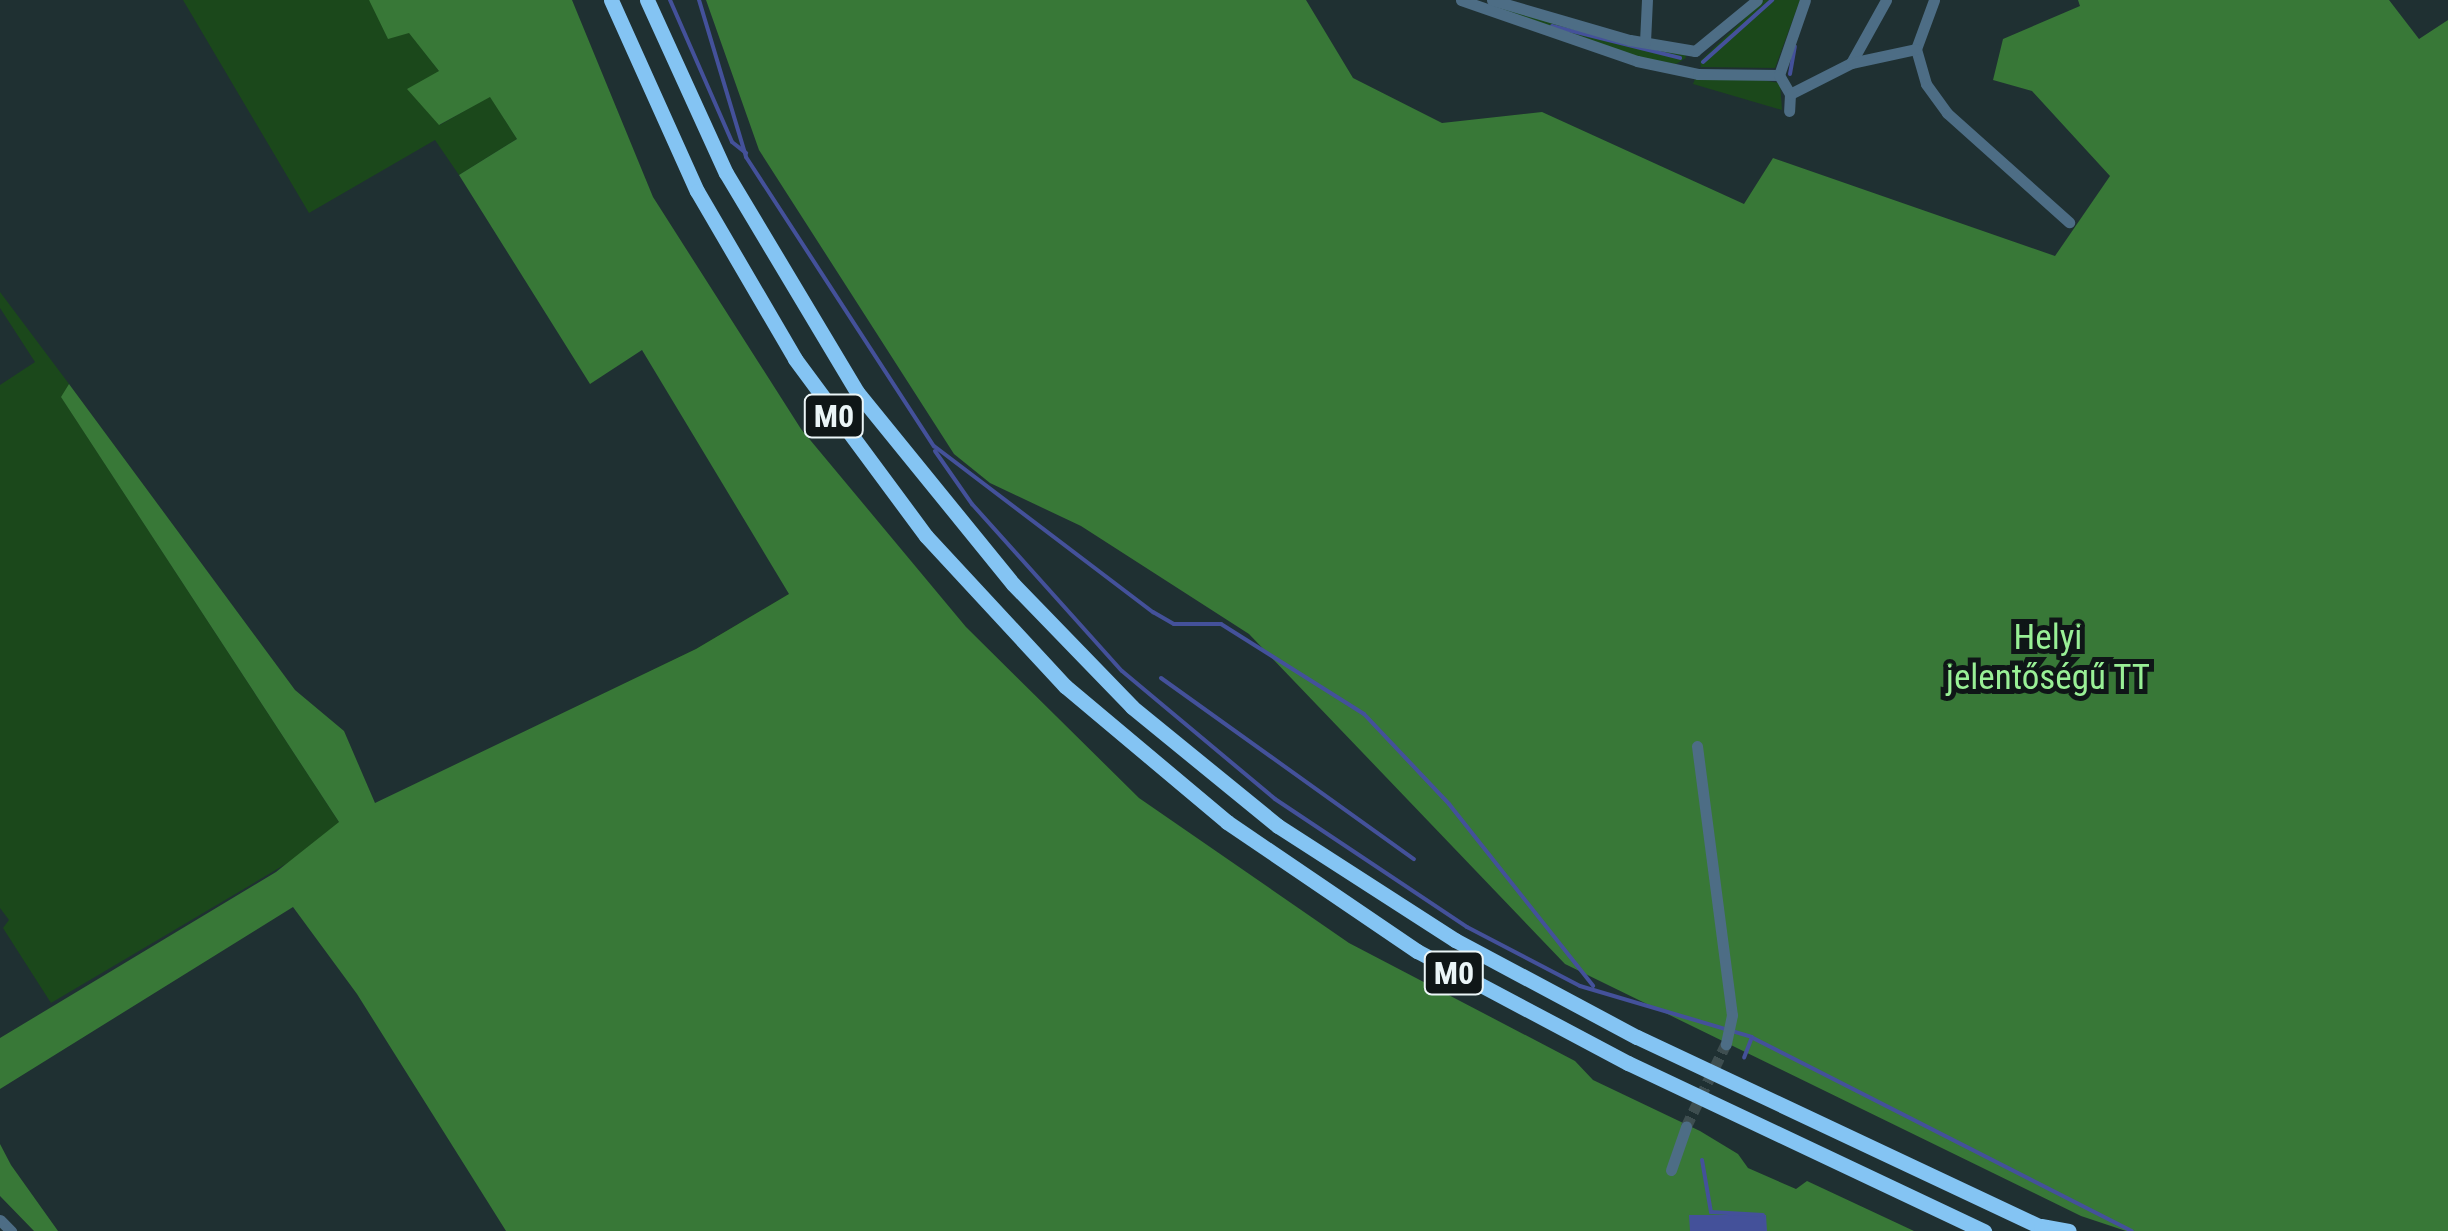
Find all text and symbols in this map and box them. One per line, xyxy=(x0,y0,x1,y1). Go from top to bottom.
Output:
road number: M0 xyxy=(802,389,866,443)
park label: Helyi jelentőségű TT xyxy=(1946,617,2150,699)
road number: M0 xyxy=(1422,946,1486,1000)

